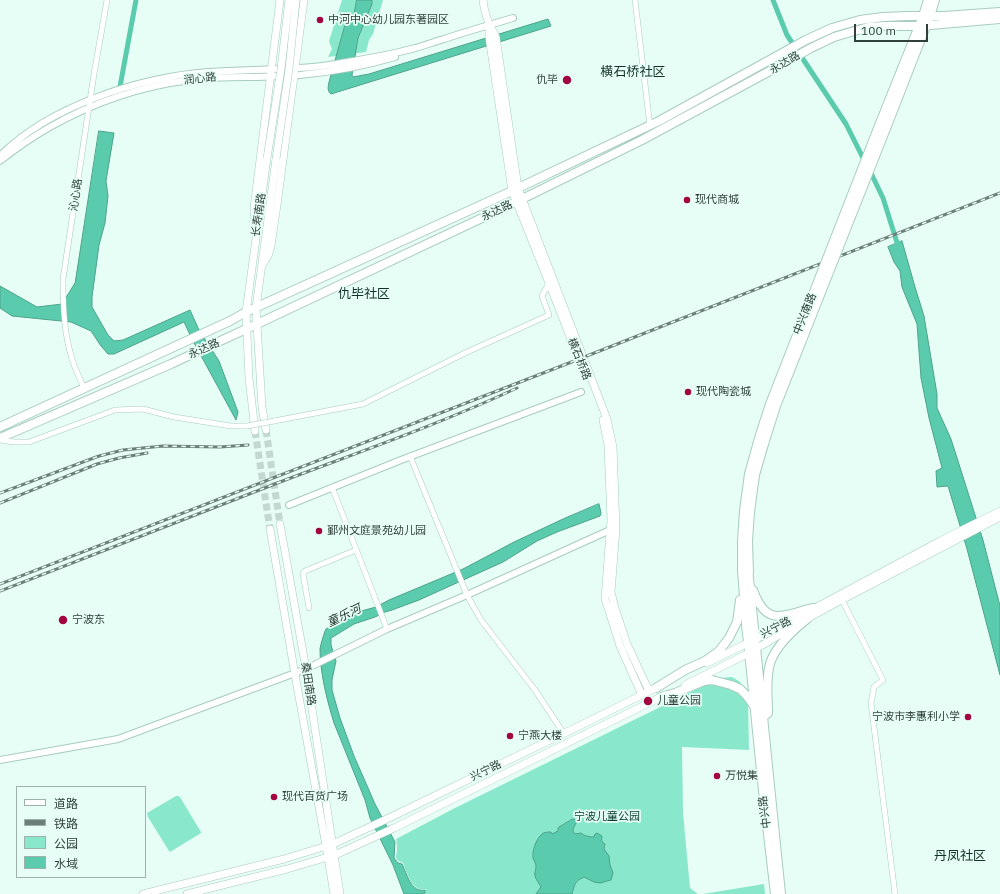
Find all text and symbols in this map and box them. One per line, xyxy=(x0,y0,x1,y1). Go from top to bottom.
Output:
place label: 中河中心幼儿园东著园区 xyxy=(328,13,449,27)
marker: 中河中心幼儿园东著园区 xyxy=(315,15,325,25)
scale bar xyxy=(856,16,930,42)
text: 100 m xyxy=(861,23,896,38)
street label: 永达路 xyxy=(767,49,803,77)
district label: 横石桥社区 xyxy=(601,64,665,80)
street label: 润心路 xyxy=(183,71,217,87)
place label: 仇毕 xyxy=(536,73,558,87)
marker: 仇毕 xyxy=(561,74,573,86)
street label: 沁心路 xyxy=(67,178,85,212)
street label: 长寿南路 xyxy=(249,192,269,238)
place label: 现代商城 xyxy=(695,193,739,207)
marker: 现代商城 xyxy=(682,195,692,205)
street label: 永达路 xyxy=(479,198,515,224)
district label: 仇毕社区 xyxy=(338,286,390,302)
street label: 中兴南路 xyxy=(791,291,819,337)
street label: 永达路 xyxy=(186,336,222,362)
street label: 横石桥路 xyxy=(565,336,593,382)
place label: 现代陶瓷城 xyxy=(696,385,751,399)
marker: 现代陶瓷城 xyxy=(683,387,693,397)
place label: 鄞州文庭景苑幼儿园 xyxy=(327,524,426,538)
marker: 鄞州文庭景苑幼儿园 xyxy=(314,526,324,536)
water label: 童乐河 xyxy=(325,602,363,630)
place label: 宁波东 xyxy=(72,613,105,627)
marker: 宁波东 xyxy=(57,614,69,626)
street label: 兴宁路 xyxy=(758,615,794,641)
street label: 桑田南路 xyxy=(298,661,318,707)
place label: 儿童公园 xyxy=(657,694,701,708)
marker: 儿童公园 xyxy=(642,695,654,707)
place label: 宁波市李惠利小学 xyxy=(872,710,960,724)
marker: 宁波市李惠利小学 xyxy=(963,712,973,722)
place label: 宁燕大楼 xyxy=(518,729,562,743)
marker: 宁燕大楼 xyxy=(505,731,515,741)
street label: 兴宁路 xyxy=(468,758,504,784)
place label: 万悦集 xyxy=(725,769,758,783)
marker: 万悦集 xyxy=(712,771,722,781)
legend xyxy=(16,786,146,878)
place label: 现代百货广场 xyxy=(282,790,348,804)
marker: 现代百货广场 xyxy=(269,792,279,802)
street label: 中兴路 xyxy=(756,795,774,829)
text: 道路 xyxy=(54,796,78,811)
park label: 宁波儿童公园 xyxy=(574,810,640,824)
text: 铁路 xyxy=(54,816,78,831)
text: 公园 xyxy=(54,836,78,851)
district label: 丹凤社区 xyxy=(934,848,986,864)
text: 水域 xyxy=(54,856,78,871)

